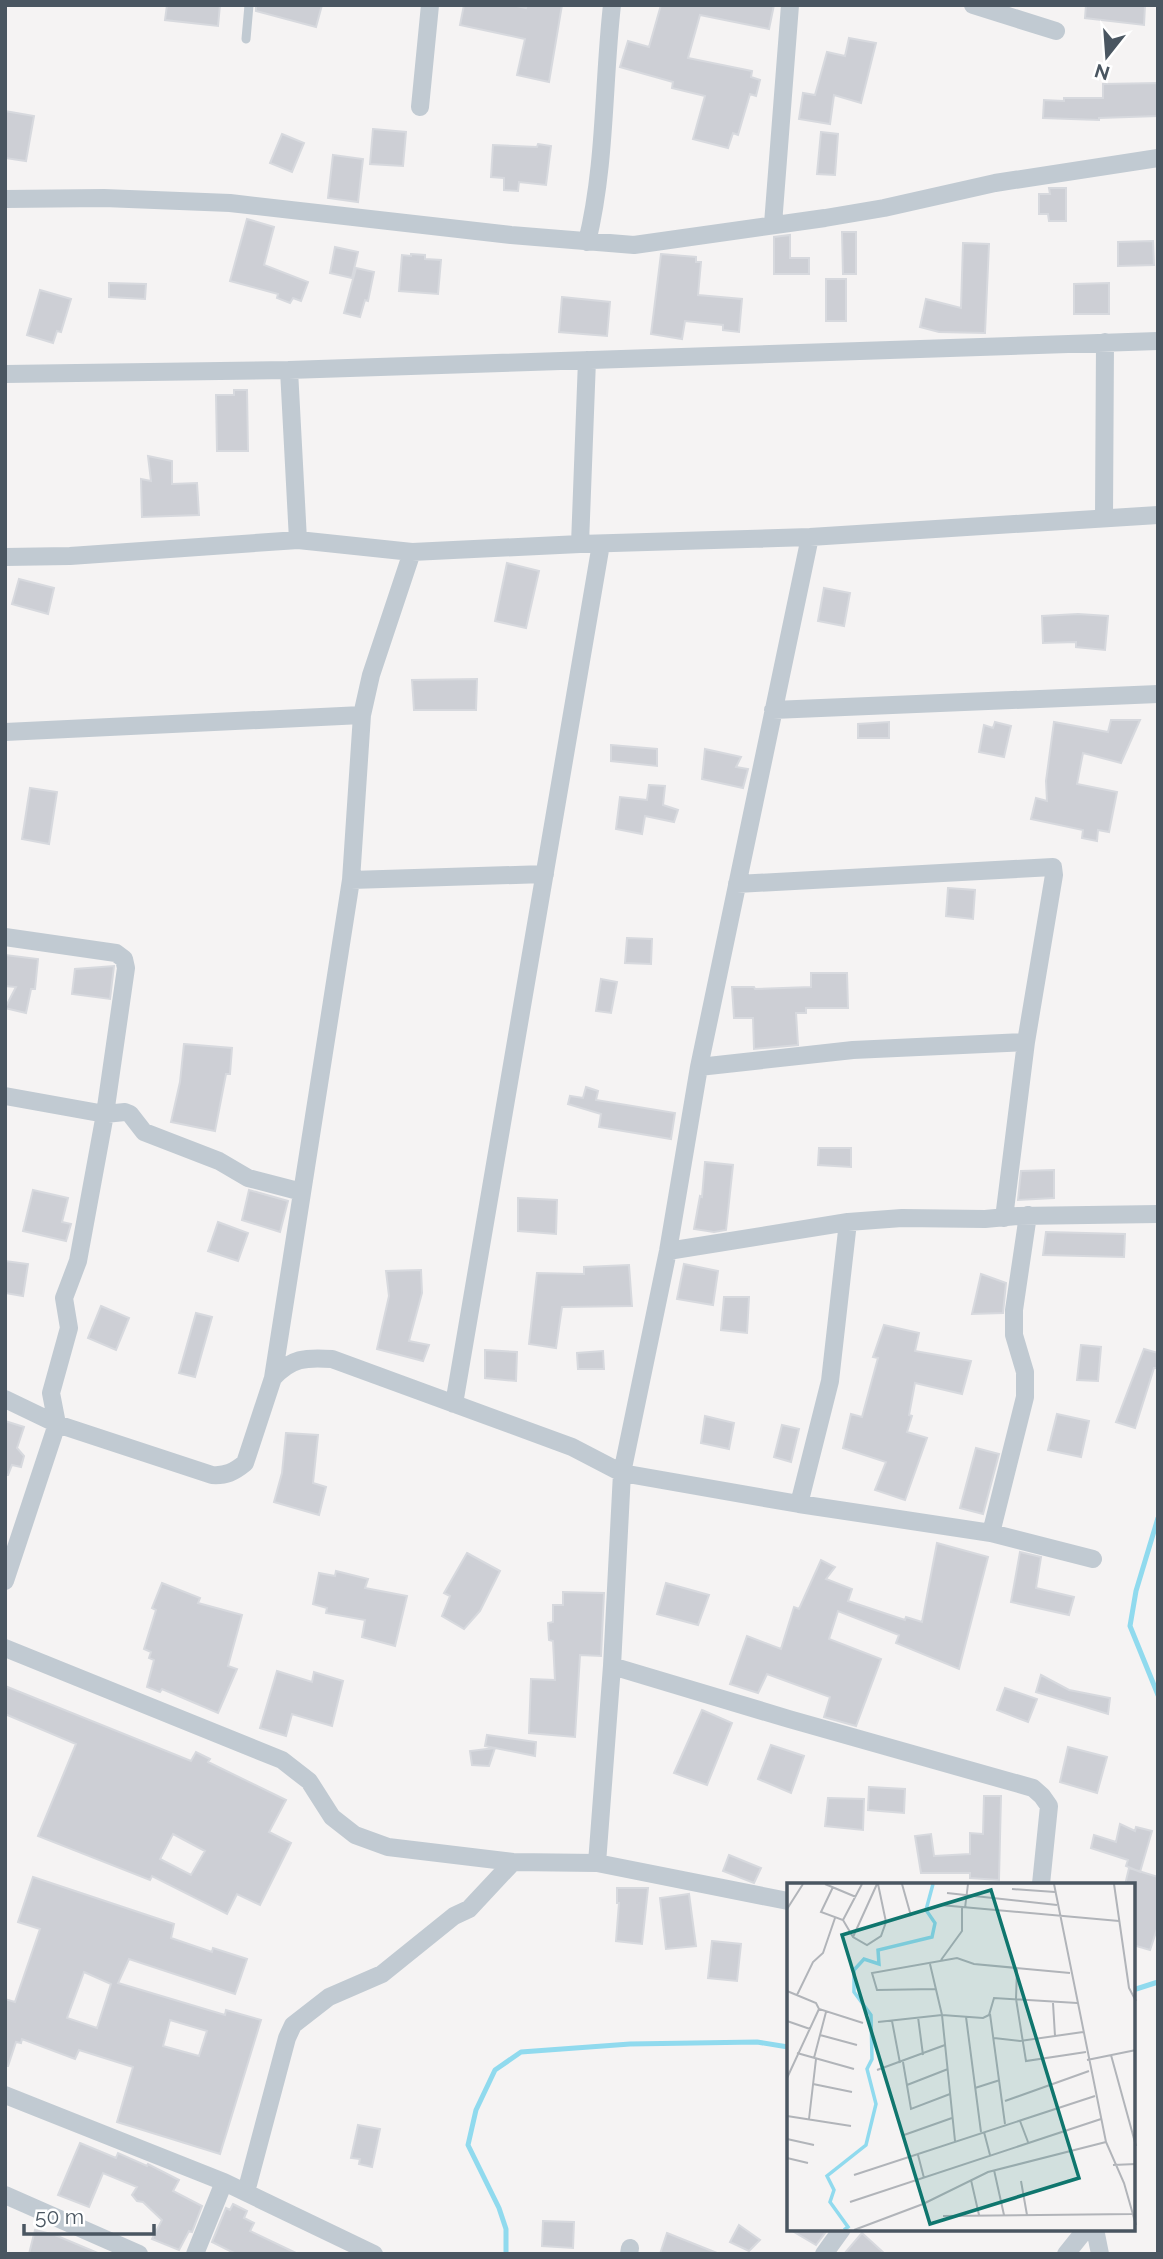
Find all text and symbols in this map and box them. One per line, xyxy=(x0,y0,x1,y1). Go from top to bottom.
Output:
north arrow xyxy=(1072,21,1142,91)
text: N xyxy=(1092,60,1112,85)
inset map xyxy=(787,1883,1135,2231)
scale bar xyxy=(24,2192,154,2236)
text: 50 m xyxy=(35,2204,84,2229)

